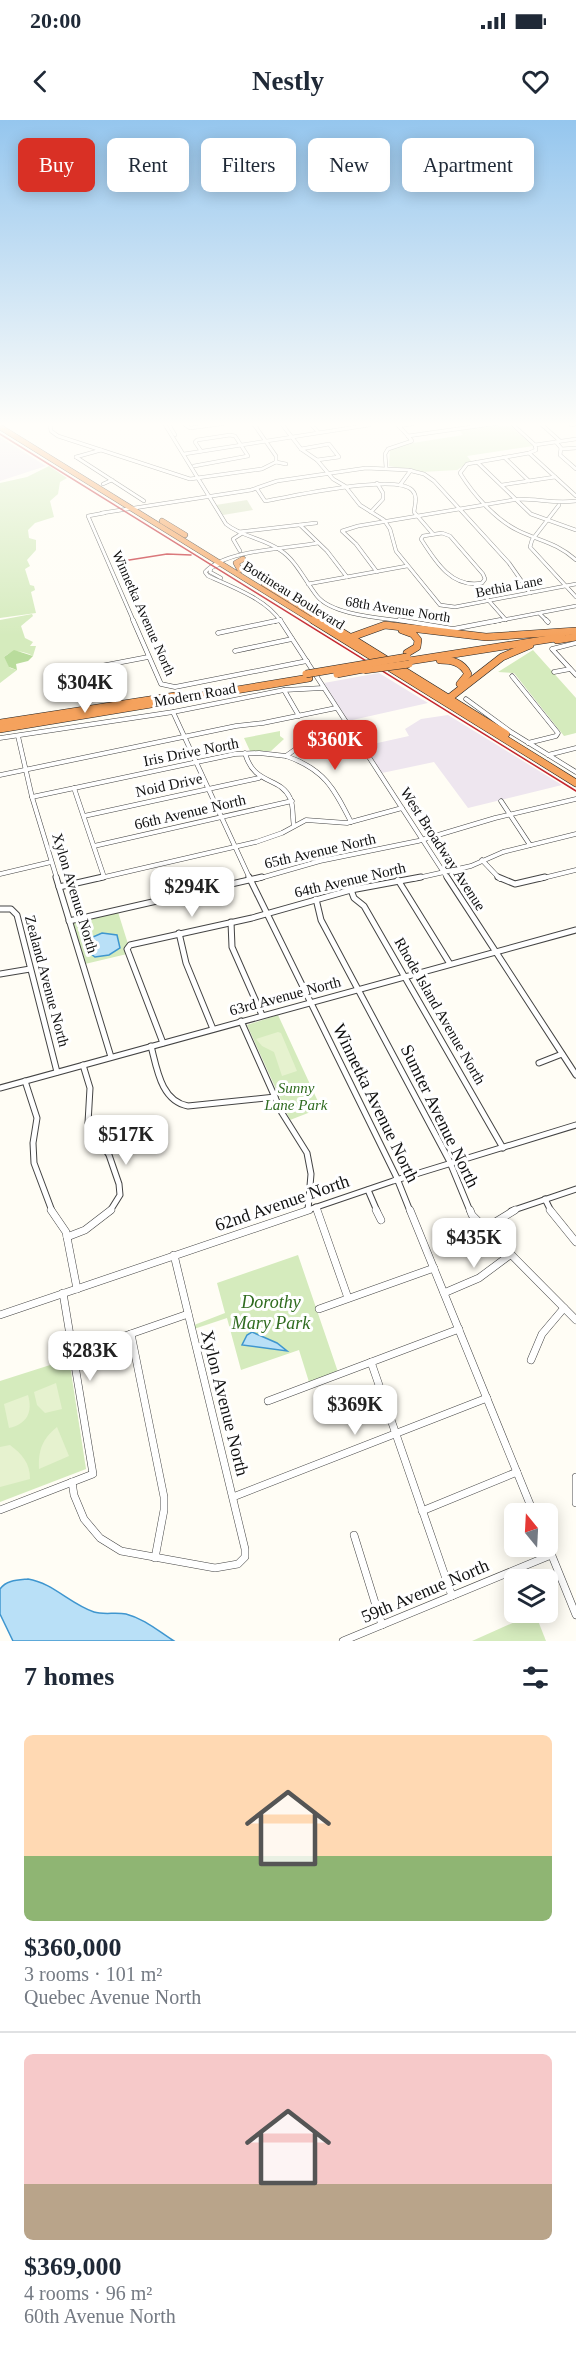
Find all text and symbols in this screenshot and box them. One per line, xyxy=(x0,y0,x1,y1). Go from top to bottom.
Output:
text: 20:00 xyxy=(30,8,81,33)
icon: back xyxy=(24,65,57,98)
icon: heart xyxy=(519,65,552,98)
text: Nestly xyxy=(252,66,324,96)
chip: Buy xyxy=(18,138,95,192)
chip: Rent xyxy=(107,138,189,192)
chip: Filters xyxy=(201,138,296,192)
chip: New xyxy=(308,138,390,192)
chip: Apartment xyxy=(402,138,534,192)
street label: Winnetka Avenue North xyxy=(109,548,178,678)
street label: Bottineau Boulevard xyxy=(240,558,347,633)
street label: Bethia Lane xyxy=(474,573,544,600)
street label: 68th Avenue North xyxy=(344,594,452,625)
pin: $304K xyxy=(43,663,127,714)
text: $304K xyxy=(57,671,113,693)
street label: Modern Road xyxy=(153,680,238,710)
pin: $360K xyxy=(293,720,377,771)
text: $360K xyxy=(307,728,363,750)
street label: Iris Drive North xyxy=(142,735,240,769)
street label: Noid Drive xyxy=(134,770,204,800)
street label: West Broadway Avenue xyxy=(397,784,489,914)
street label: 66th Avenue North xyxy=(133,791,248,833)
street label: 65th Avenue North xyxy=(263,830,378,872)
street label: Xylon Avenue North xyxy=(49,831,101,955)
street label: 64th Avenue North xyxy=(293,859,408,901)
pin: $294K xyxy=(150,867,234,918)
text: $294K xyxy=(164,875,220,897)
street label: Zealand Avenue North xyxy=(22,913,72,1049)
street label: Rhode Island Avenue North xyxy=(391,935,489,1088)
street label: 63rd Avenue North xyxy=(228,973,343,1019)
street label: Winnetka Avenue North xyxy=(329,1020,423,1186)
street label: Sumter Avenue North xyxy=(397,1041,483,1191)
park label: Sunny Lane Park xyxy=(264,1080,328,1113)
pin: $517K xyxy=(84,1115,168,1166)
text: $517K xyxy=(98,1123,154,1145)
street label: 62nd Avenue North xyxy=(212,1171,352,1235)
pin: $435K xyxy=(432,1218,516,1269)
text: $435K xyxy=(446,1226,502,1248)
park label: Dorothy Mary Park xyxy=(231,1292,311,1333)
street label: Xylon Avenue North xyxy=(197,1328,253,1478)
pin: $283K xyxy=(48,1331,132,1382)
text: $283K xyxy=(62,1339,118,1361)
pin: $369K xyxy=(313,1385,397,1436)
text: $369K xyxy=(327,1393,383,1415)
north arrow xyxy=(504,1503,558,1557)
map controls xyxy=(504,1503,558,1623)
street label: 59th Avenue North xyxy=(358,1555,492,1627)
button: layers xyxy=(504,1569,558,1623)
icon: filters xyxy=(519,1661,552,1694)
text: 7 homes xyxy=(24,1662,114,1691)
icon: home xyxy=(234,1774,342,1882)
text: $360,000 xyxy=(24,1933,122,1962)
text: 3 rooms · 101 m² xyxy=(24,1963,162,1985)
text: Quebec Avenue North xyxy=(24,1986,201,2008)
icon: home xyxy=(234,2093,342,2201)
text: $369,000 xyxy=(24,2252,122,2281)
text: 4 rooms · 96 m² xyxy=(24,2282,152,2304)
text: 60th Avenue North xyxy=(24,2305,176,2327)

